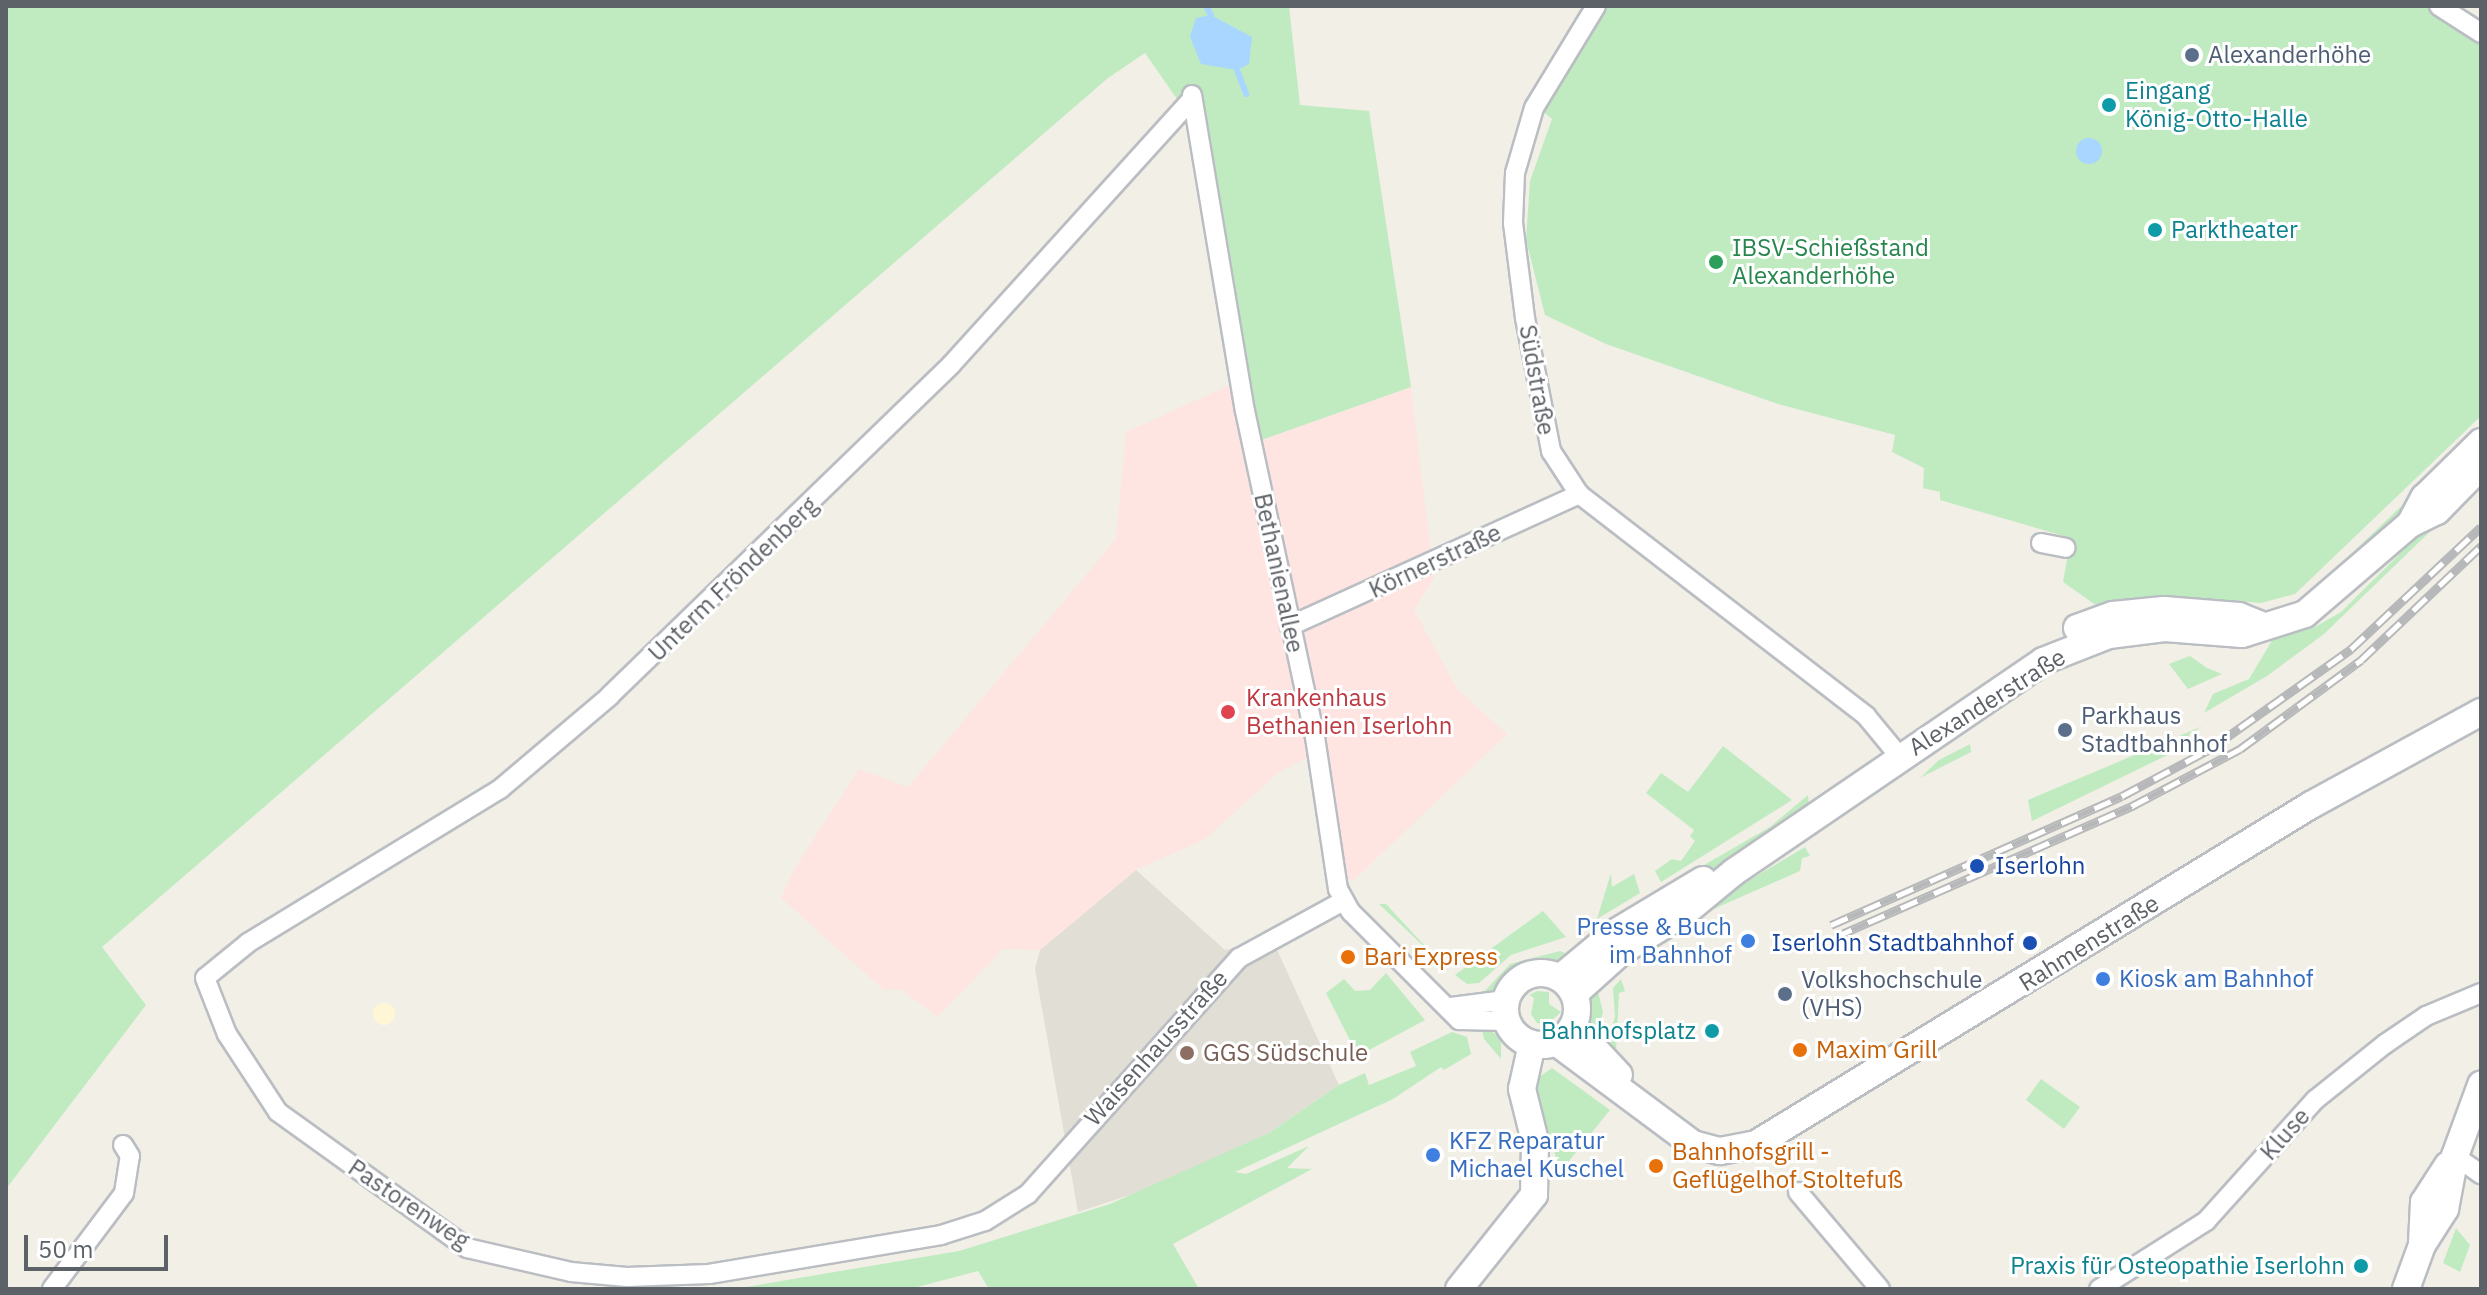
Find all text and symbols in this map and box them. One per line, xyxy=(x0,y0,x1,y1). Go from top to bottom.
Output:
place label: Alexanderhöhe xyxy=(2208,41,2371,69)
marker: Alexanderhöhe xyxy=(2183,46,2201,64)
place label: Eingang König-Otto-Halle xyxy=(2125,77,2308,133)
marker: Eingang König-Otto-Halle xyxy=(2100,96,2118,114)
place label: Parktheater xyxy=(2171,216,2298,244)
marker: Parktheater xyxy=(2146,221,2164,239)
place label: IBSV-Schießstand Alexanderhöhe xyxy=(1732,234,1929,290)
marker: IBSV-Schießstand Alexanderhöhe xyxy=(1707,253,1725,271)
street label: Südstraße xyxy=(1513,323,1561,437)
street label: Unterm Fröndenberg xyxy=(642,491,824,667)
street label: Bethanienallee xyxy=(1248,491,1310,655)
street label: Körnerstraße xyxy=(1364,518,1506,604)
street label: Alexanderstraße xyxy=(1903,642,2071,762)
place label: Krankenhaus Bethanien Iserlohn xyxy=(1246,684,1452,740)
marker: Krankenhaus Bethanien Iserlohn xyxy=(1217,701,1239,723)
place label: Parkhaus Stadtbahnhof xyxy=(2081,702,2227,758)
marker: Parkhaus Stadtbahnhof xyxy=(2056,721,2074,739)
place label: Iserlohn xyxy=(1995,852,2086,880)
marker: Iserlohn xyxy=(1966,855,1988,877)
street label: Rahmenstraße xyxy=(2014,889,2164,997)
place label: Presse & Buch im Bahnhof xyxy=(1576,913,1732,969)
place label: Iserlohn Stadtbahnhof xyxy=(1772,929,2014,957)
marker: Presse & Buch im Bahnhof xyxy=(1739,932,1757,950)
marker: Iserlohn Stadtbahnhof xyxy=(2021,934,2039,952)
place label: Bari Express xyxy=(1364,943,1498,971)
marker: Bari Express xyxy=(1339,948,1357,966)
street label: Waisenhausstraße xyxy=(1078,964,1234,1132)
place label: Kiosk am Bahnhof xyxy=(2119,965,2314,993)
place label: Volkshochschule (VHS) xyxy=(1801,966,1982,1022)
marker: Kiosk am Bahnhof xyxy=(2094,970,2112,988)
marker: Volkshochschule (VHS) xyxy=(1776,985,1794,1003)
place label: Bahnhofsplatz xyxy=(1541,1017,1696,1045)
marker: Bahnhofsplatz xyxy=(1703,1022,1721,1040)
place label: Maxim Grill xyxy=(1816,1036,1938,1064)
place label: GGS Südschule xyxy=(1203,1039,1368,1067)
marker: Maxim Grill xyxy=(1791,1041,1809,1059)
marker: GGS Südschule xyxy=(1178,1044,1196,1062)
street label: Kluse xyxy=(2254,1102,2316,1166)
place label: KFZ Reparatur Michael Kuschel xyxy=(1449,1127,1624,1183)
place label: Bahnhofsgrill - Geflügelhof Stoltefuß xyxy=(1672,1138,1903,1194)
marker: KFZ Reparatur Michael Kuschel xyxy=(1424,1146,1442,1164)
street label: Pastorenweg xyxy=(343,1153,475,1255)
marker: Bahnhofsgrill - Geflügelhof Stoltefuß xyxy=(1647,1157,1665,1175)
scale bar xyxy=(28,1219,172,1269)
text: 50 m xyxy=(38,1233,93,1265)
place label: Praxis für Osteopathie Iserlohn xyxy=(2010,1252,2345,1280)
marker: Praxis für Osteopathie Iserlohn xyxy=(2352,1257,2370,1275)

